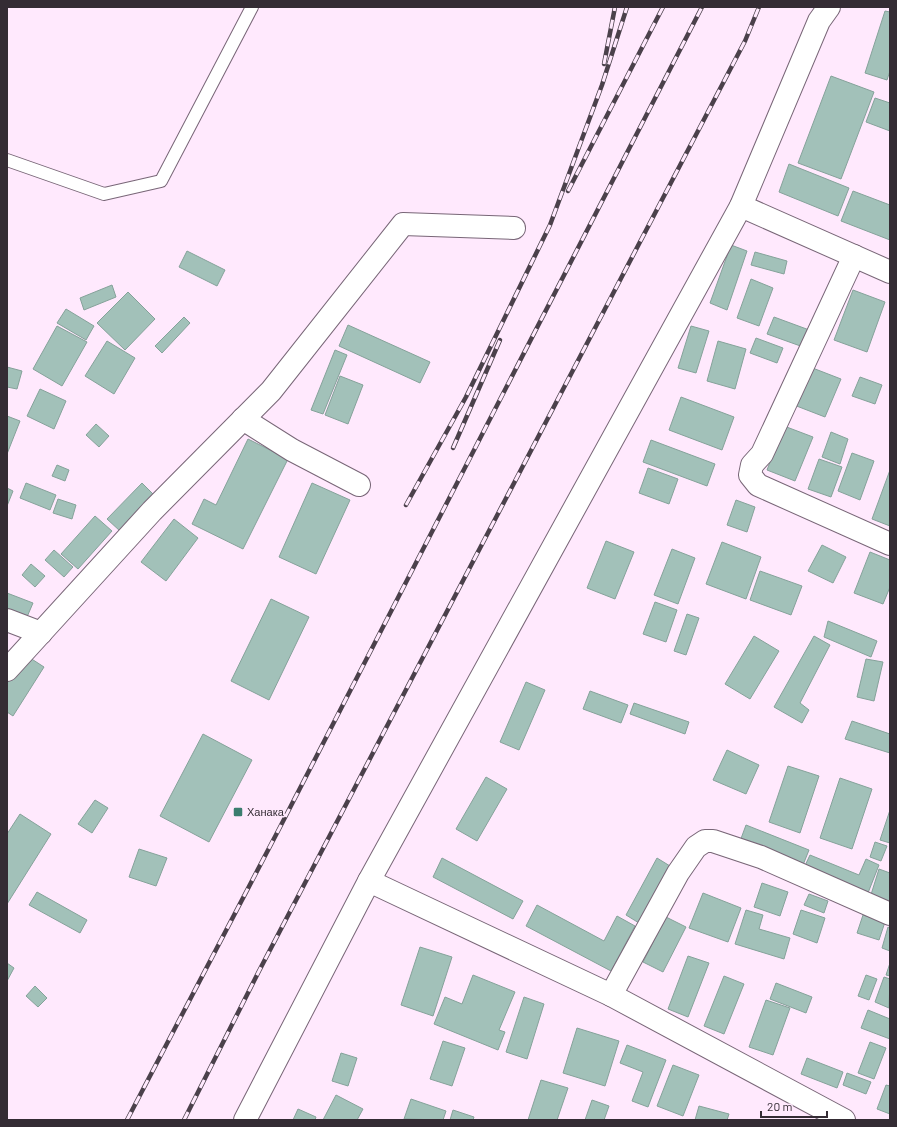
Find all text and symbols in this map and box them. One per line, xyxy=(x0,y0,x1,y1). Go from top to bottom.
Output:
place label: Ханака xyxy=(247,805,285,818)
marker: Ханака xyxy=(232,806,244,818)
scale bar xyxy=(761,1093,827,1119)
text: 20 m xyxy=(767,1099,793,1113)

